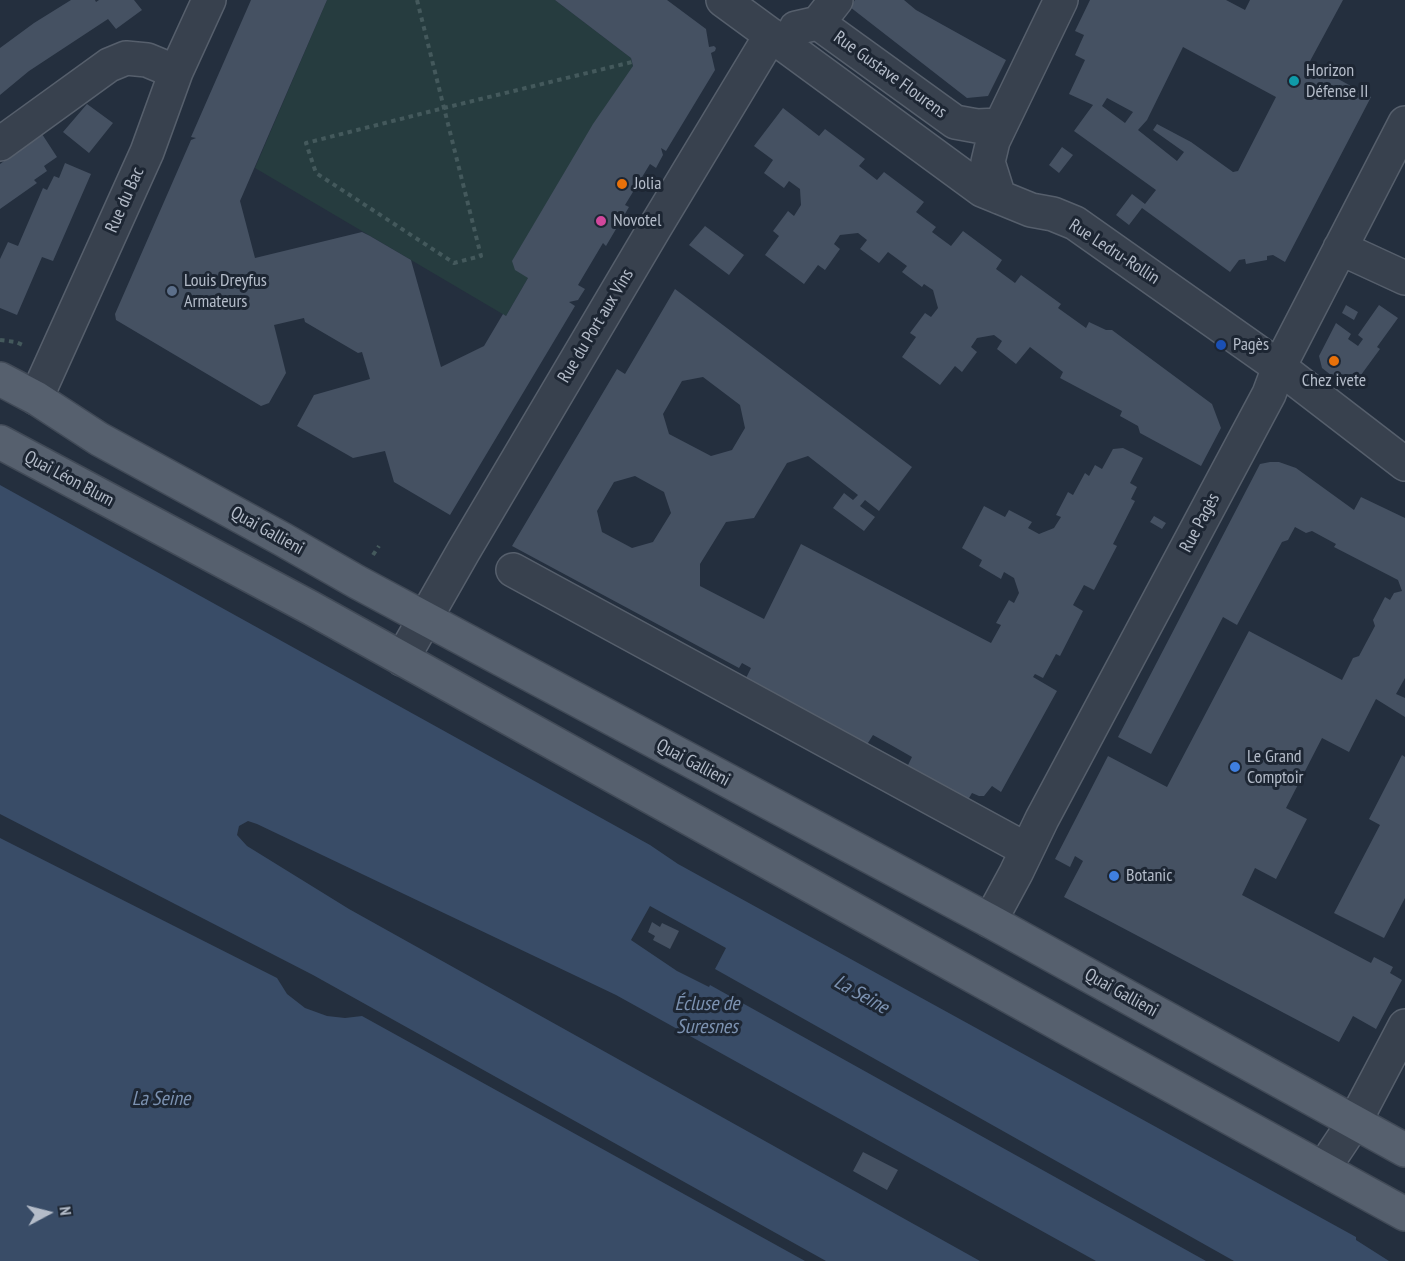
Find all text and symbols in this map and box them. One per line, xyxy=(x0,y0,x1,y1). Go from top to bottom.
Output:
street label: Rue Gustave Flourens xyxy=(829,27,951,123)
place label: Horizon Défense II xyxy=(1306,60,1368,103)
marker: Horizon Défense II xyxy=(1287,74,1301,88)
street label: Rue du Bac xyxy=(101,164,149,236)
place label: Jolia xyxy=(634,173,661,195)
marker: Jolia xyxy=(615,177,629,191)
place label: Novotel xyxy=(613,210,661,232)
marker: Novotel xyxy=(594,214,608,228)
street label: Rue Ledru-Rollin xyxy=(1065,215,1163,289)
street label: Rue du Port aux Vins xyxy=(553,265,639,387)
place label: Louis Dreyfus Armateurs xyxy=(184,270,267,312)
marker: Louis Dreyfus Armateurs xyxy=(165,284,179,298)
place label: Pagès xyxy=(1233,334,1269,356)
marker: Pagès xyxy=(1214,338,1228,352)
marker: Chez ivete xyxy=(1327,354,1341,368)
place label: Chez ivete xyxy=(1302,370,1366,392)
street label: Quai Léon Blum xyxy=(21,446,117,512)
street label: Rue Pagès xyxy=(1175,490,1225,556)
street label: Quai Gallieni xyxy=(227,502,307,560)
street label: Quai Gallieni xyxy=(653,735,733,791)
place label: Le Grand Comptoir xyxy=(1247,746,1303,789)
marker: Le Grand Comptoir xyxy=(1228,760,1242,774)
place label: Botanic xyxy=(1126,865,1173,887)
marker: Botanic xyxy=(1107,869,1121,883)
street label: Quai Gallieni xyxy=(1081,964,1161,1022)
water label: La Seine xyxy=(830,970,892,1020)
water label: Écluse de Suresnes xyxy=(674,992,740,1039)
water label: La Seine xyxy=(132,1087,190,1111)
north arrow xyxy=(18,1183,78,1243)
text: N xyxy=(55,1205,76,1216)

